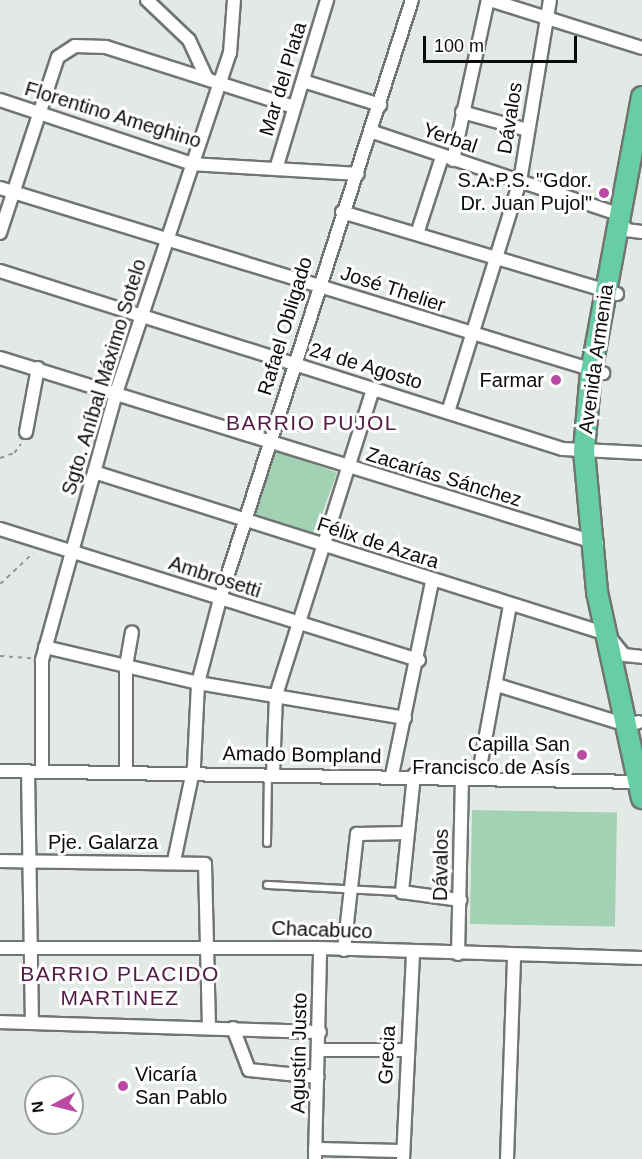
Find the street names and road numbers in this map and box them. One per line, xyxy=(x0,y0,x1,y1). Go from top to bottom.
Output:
street label: Mar del Plata xyxy=(254,19,312,139)
street label: Florentino Ameghino xyxy=(21,77,205,153)
street label: Dávalos xyxy=(492,80,528,156)
street label: Yerbal xyxy=(420,118,480,158)
street label: Rafael Obligado xyxy=(253,254,317,398)
street label: Sgto. Aníbal Máximo Sotelo xyxy=(56,255,152,499)
street label: José Thelier xyxy=(337,261,449,317)
street label: Avenida Armenia xyxy=(574,282,618,436)
street label: 24 de Agosto xyxy=(306,337,426,395)
street label: Zacarías Sánchez xyxy=(363,442,525,512)
street label: Félix de Azara xyxy=(314,512,442,574)
street label: Ambrosetti xyxy=(166,551,264,603)
street label: Amado Bompland xyxy=(222,742,382,768)
street label: Dávalos xyxy=(428,829,454,901)
street label: Pje. Galarza xyxy=(48,830,158,854)
street label: Chacabuco xyxy=(271,916,373,944)
street label: Agustín Justo xyxy=(286,992,312,1114)
street label: Grecia xyxy=(373,1025,401,1085)

